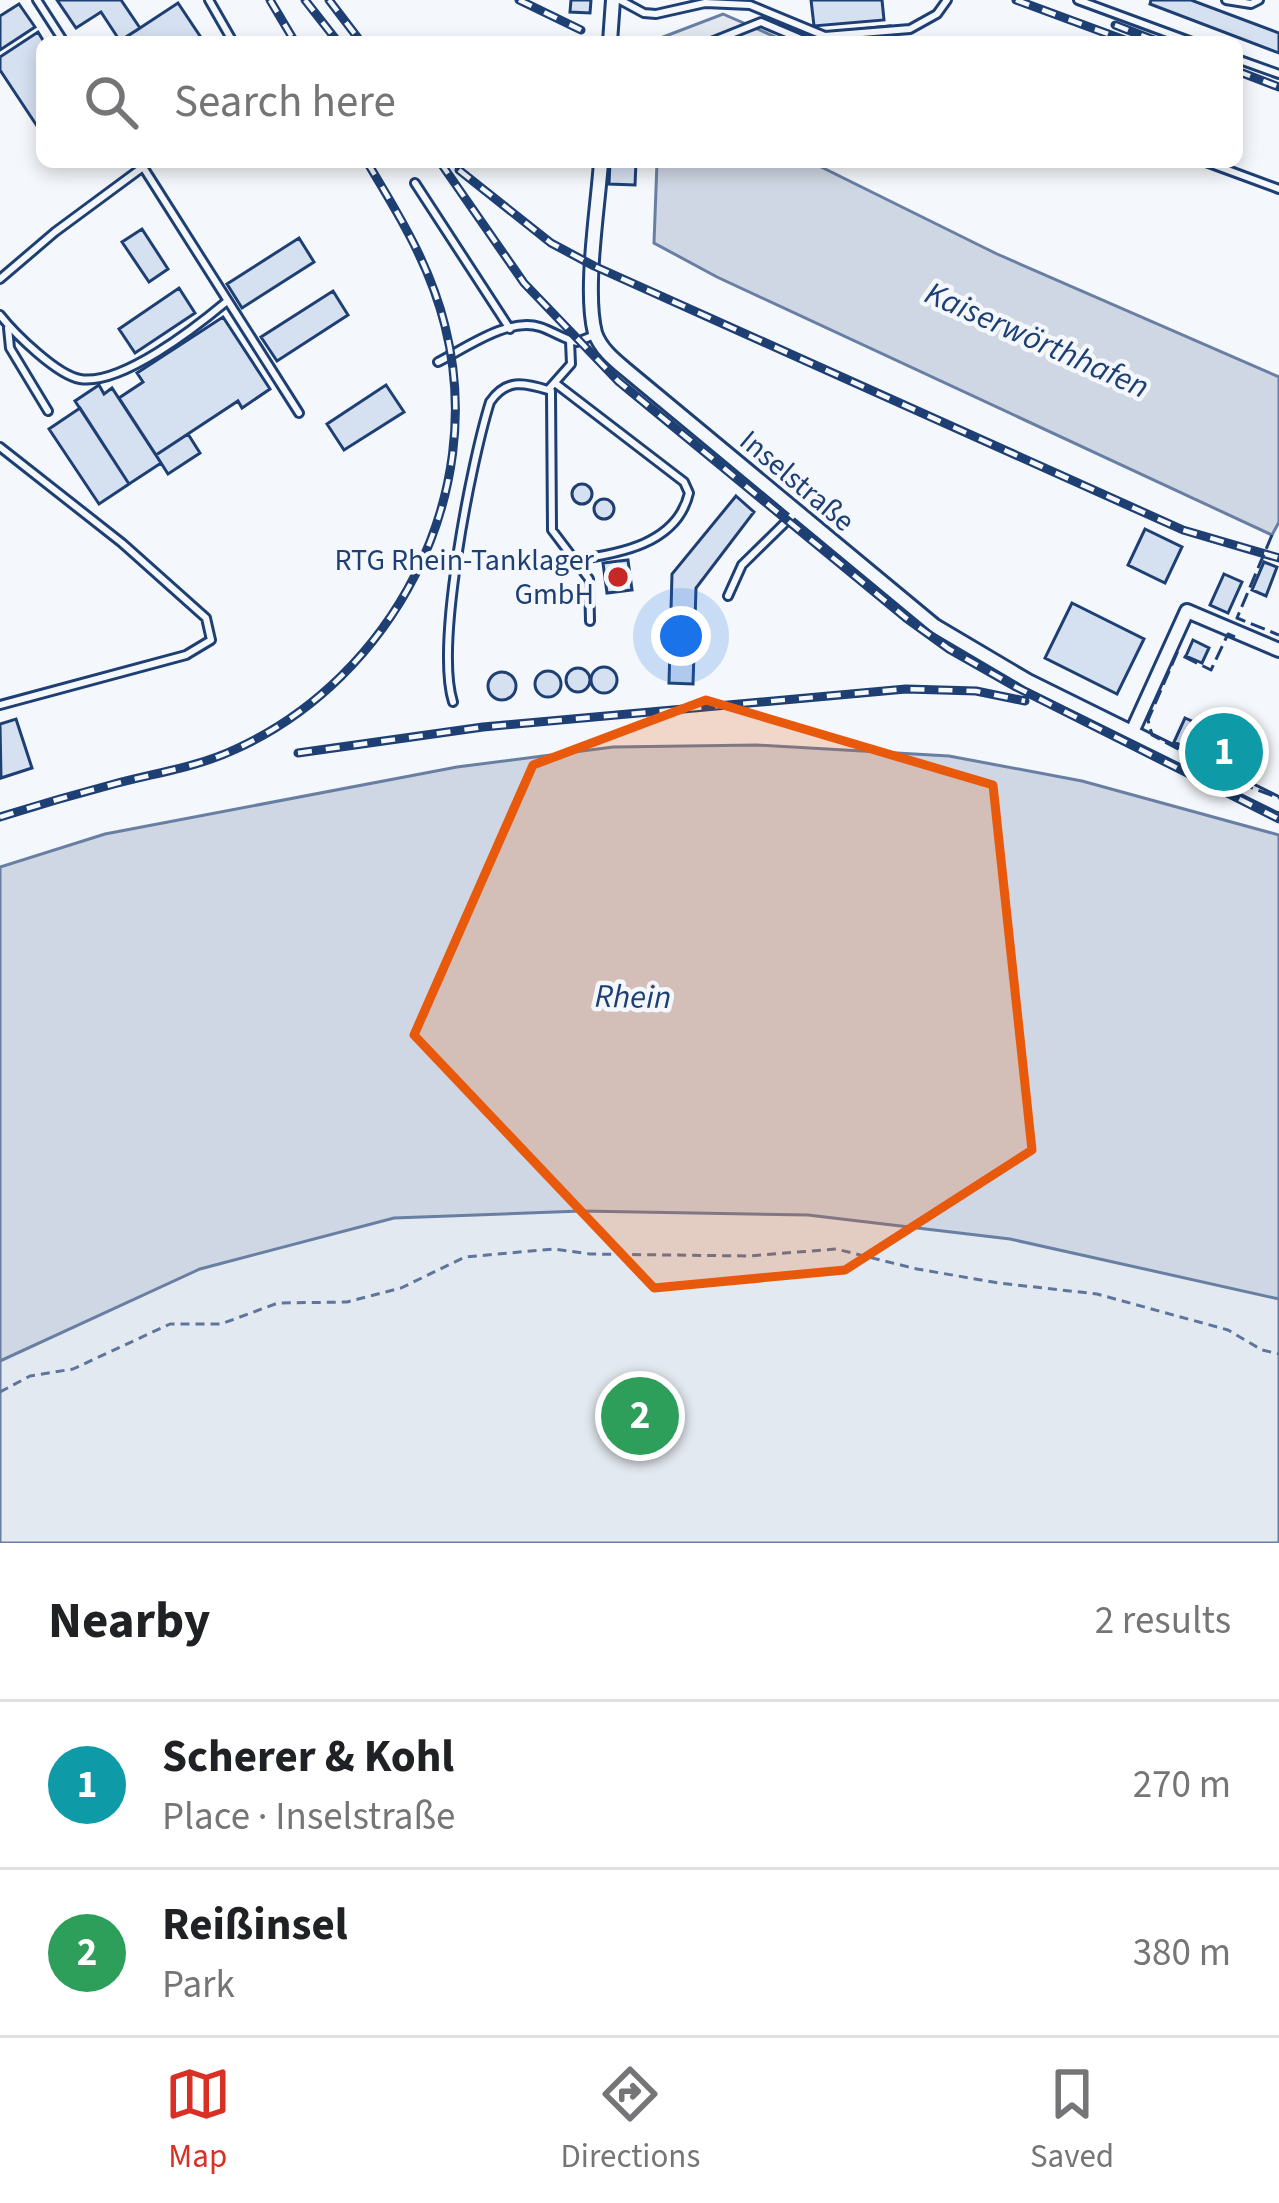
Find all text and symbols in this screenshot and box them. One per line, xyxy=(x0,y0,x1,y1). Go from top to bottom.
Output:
search box xyxy=(36,36,1243,168)
icon: search xyxy=(78,69,144,135)
text: Search here xyxy=(174,70,396,134)
water label: Kaiserwörthhafen xyxy=(918,270,1156,410)
street label: Inselstraße xyxy=(730,420,864,542)
place label: RTG Rhein-Tanklager GmbH xyxy=(334,539,595,616)
marker: RTG Rhein-Tanklager GmbH xyxy=(605,564,631,590)
your location xyxy=(651,606,711,666)
pin: 1 xyxy=(1185,707,1263,797)
water label: Rhein xyxy=(594,973,672,1021)
pin: 2 xyxy=(601,1371,679,1461)
text: Nearby xyxy=(48,1585,210,1657)
text: 2 results xyxy=(1095,1593,1231,1649)
text: Scherer & Kohl xyxy=(162,1725,454,1789)
text: 1 xyxy=(77,1757,97,1813)
text: 270 m xyxy=(1133,1757,1231,1813)
text: Place · Inselstraße xyxy=(162,1789,455,1845)
text: Reißinsel xyxy=(162,1893,348,1957)
text: 2 xyxy=(77,1925,97,1981)
text: 380 m xyxy=(1133,1925,1231,1981)
text: Park xyxy=(162,1957,235,2013)
tab: Map xyxy=(165,2061,231,2180)
tab: Directions xyxy=(561,2061,700,2180)
tab: Saved xyxy=(1030,2061,1114,2180)

